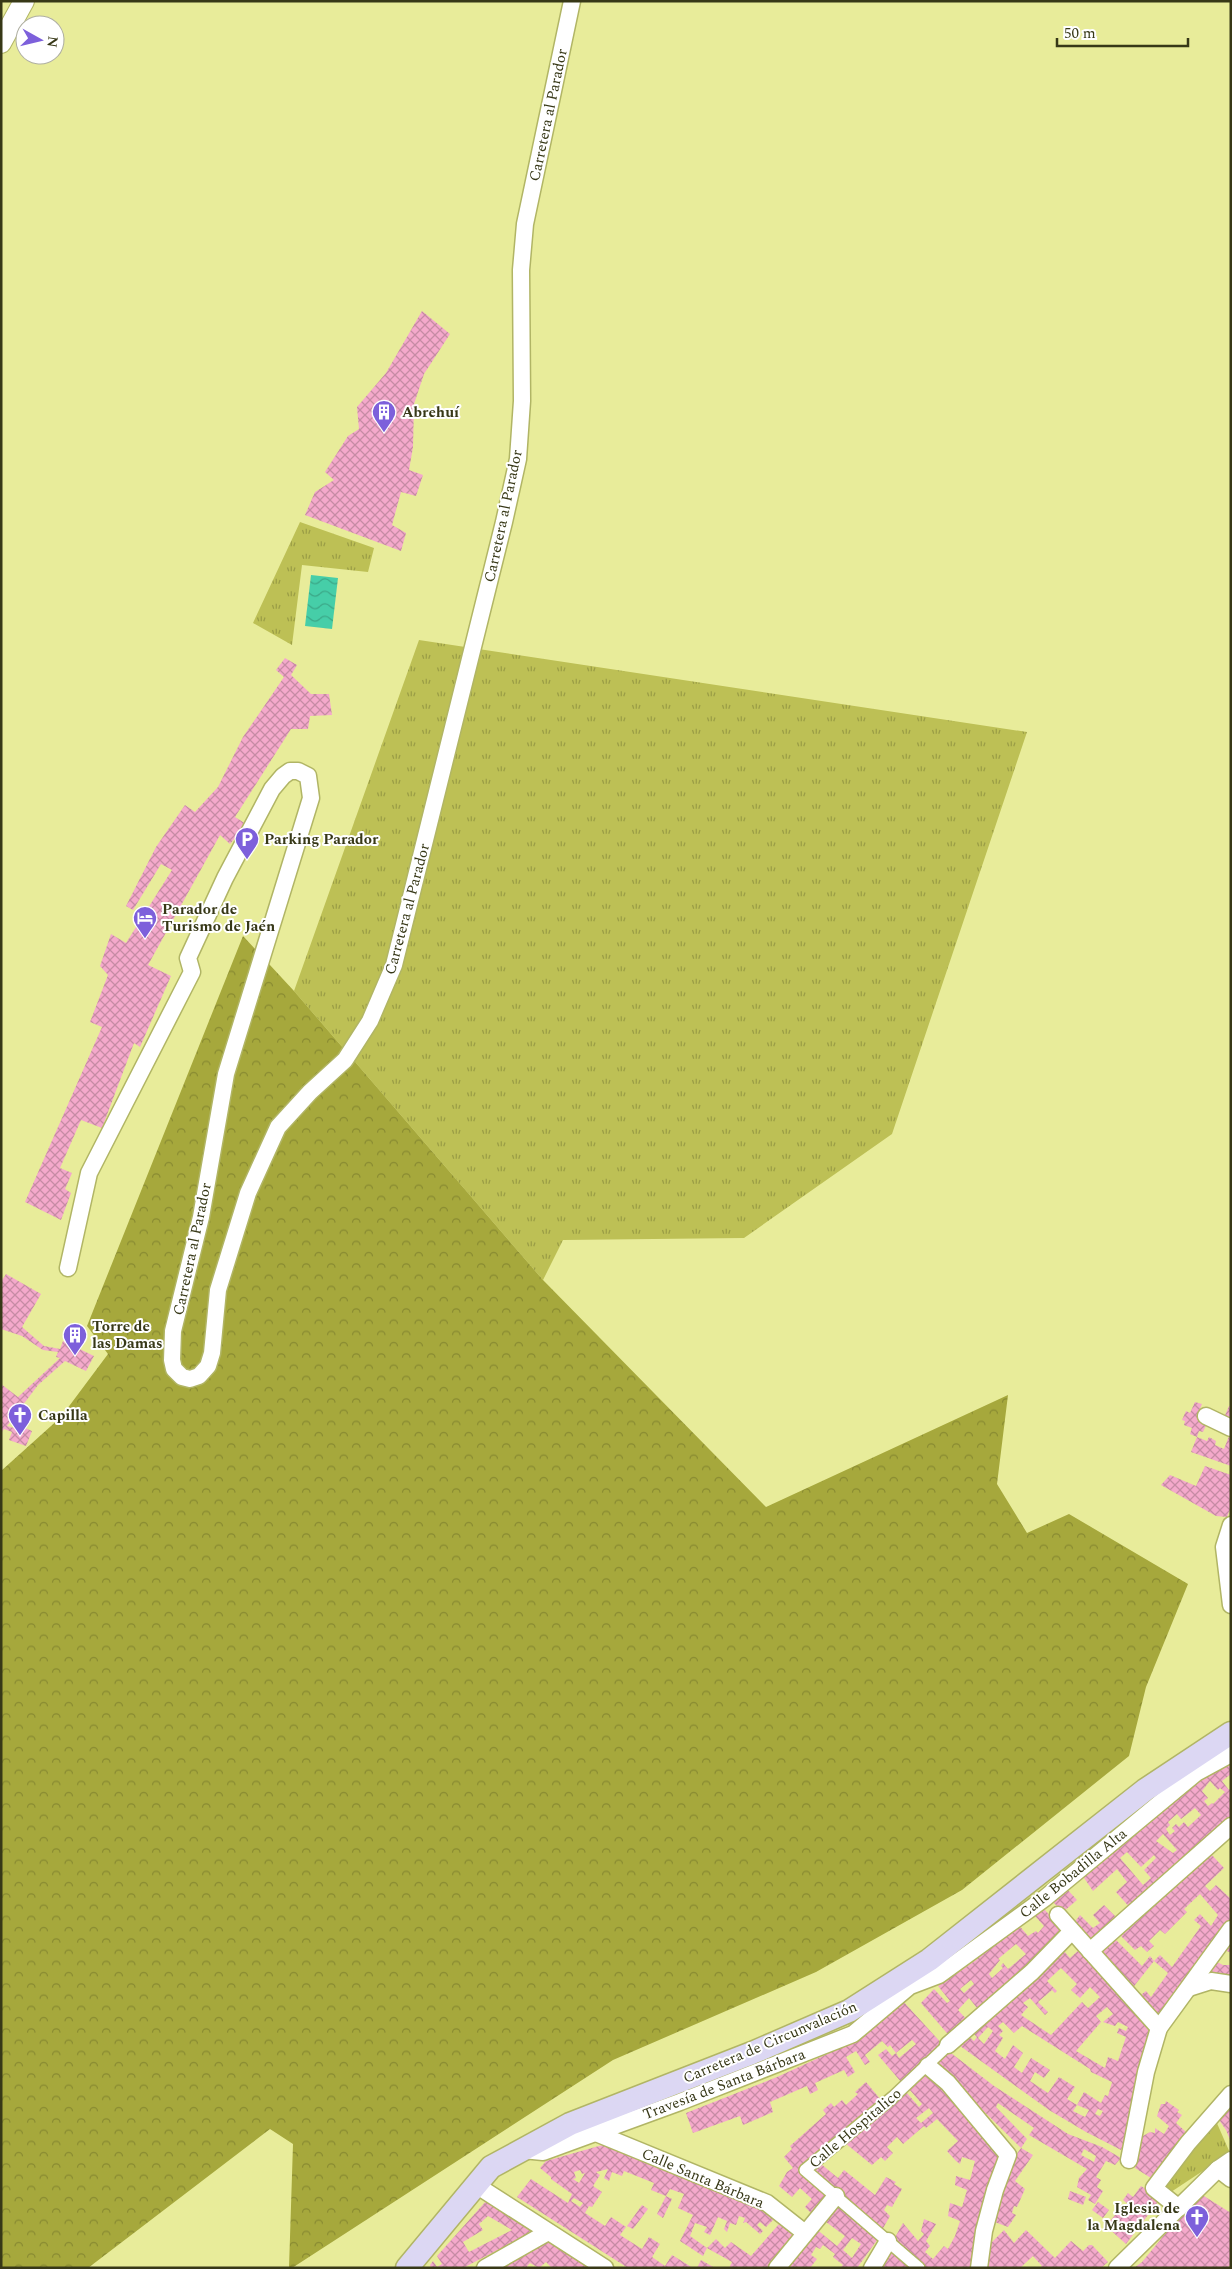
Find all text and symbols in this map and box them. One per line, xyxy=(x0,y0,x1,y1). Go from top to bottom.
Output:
north arrow xyxy=(15,15,65,65)
scale bar xyxy=(1057,15,1188,47)
text: 50 m xyxy=(1064,22,1096,45)
text: N xyxy=(41,35,64,49)
street label: Carretera al Parador xyxy=(523,47,574,184)
building icon: Abrehuí xyxy=(371,399,397,433)
place label: Abrehuí xyxy=(402,401,460,424)
street label: Carretera al Parador xyxy=(478,448,529,585)
parking icon: Parking Parador xyxy=(234,826,260,860)
place label: Parking Parador xyxy=(264,828,379,851)
street label: Carretera al Parador xyxy=(379,841,436,977)
place label: Parador de Turismo de Jaén xyxy=(162,898,275,938)
hotel icon: Parador de Turismo de Jaén xyxy=(132,905,158,939)
street label: Carretera al Parador xyxy=(167,1181,218,1318)
place label: Torre de las Damas xyxy=(92,1315,162,1355)
building icon: Torre de las Damas xyxy=(62,1322,88,1356)
church icon: Capilla xyxy=(7,1402,33,1436)
place label: Capilla xyxy=(38,1404,88,1427)
street label: Calle Bobadilla Alta xyxy=(1014,1822,1133,1924)
street label: Carretera de Circunvalación xyxy=(680,1995,861,2090)
street label: Travesía de Santa Bárbara xyxy=(640,2043,809,2126)
street label: Calle Hospitalico xyxy=(804,2083,907,2174)
street label: Calle Santa Bárbara xyxy=(638,2142,768,2215)
place label: Iglesia de la Magdalena xyxy=(1087,2197,1180,2237)
church icon: Iglesia de la Magdalena xyxy=(1184,2204,1210,2238)

